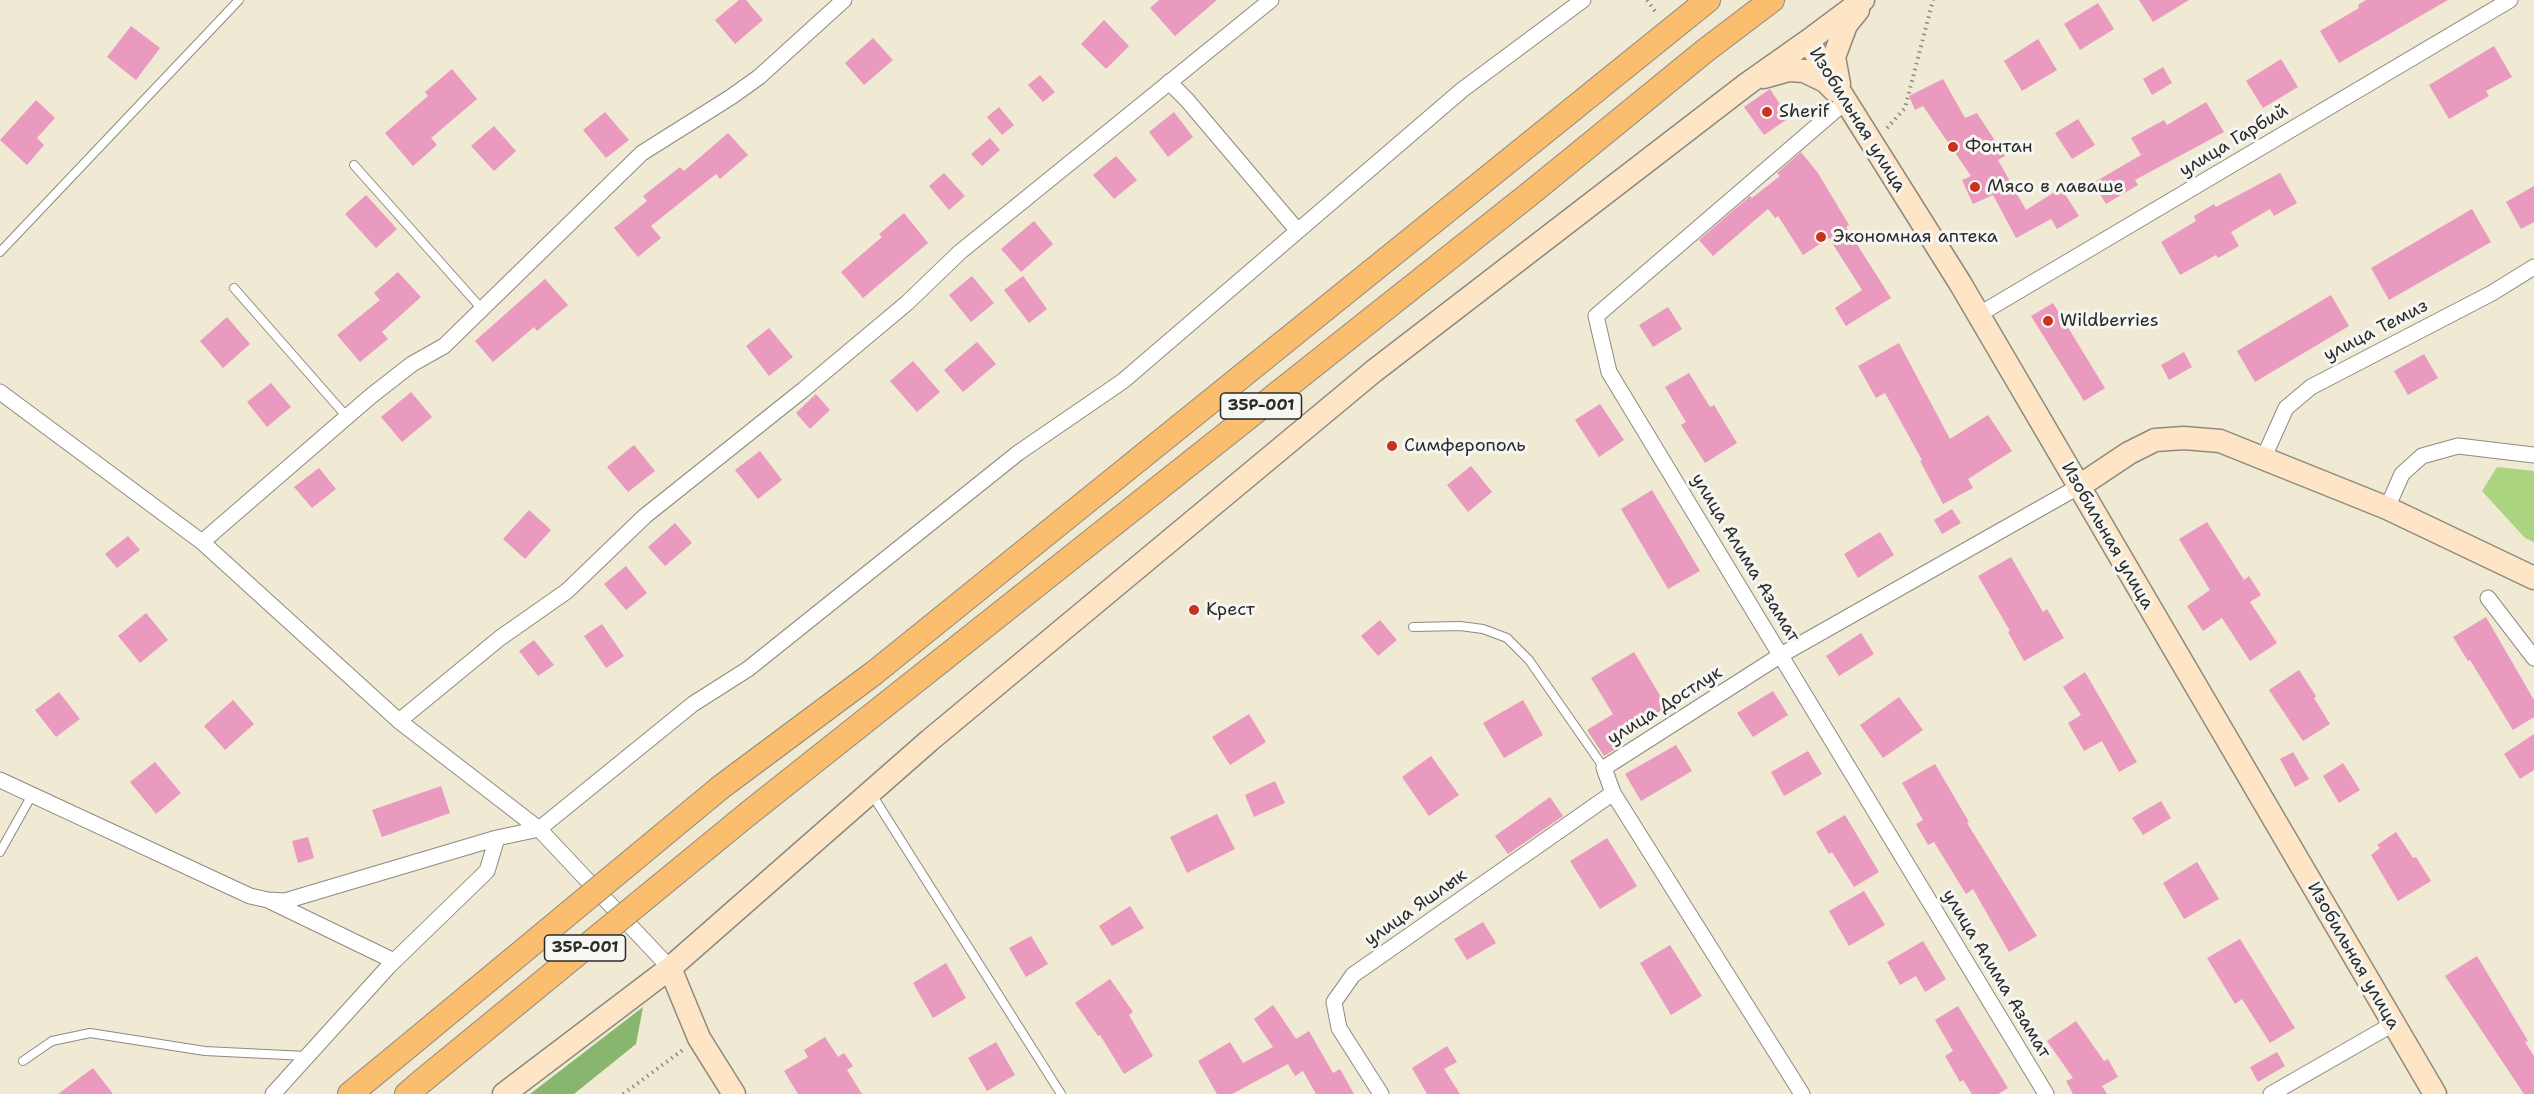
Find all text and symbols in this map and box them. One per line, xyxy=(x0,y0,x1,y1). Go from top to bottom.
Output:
street label: Изобильная улица xyxy=(1804,44,1910,196)
street label: улица Гарбий xyxy=(2176,100,2292,182)
place label: Sherif xyxy=(1779,101,1829,123)
marker: Sherif xyxy=(1760,105,1774,119)
place label: Фонтан xyxy=(1965,136,2032,158)
marker: Фонтан xyxy=(1946,140,1960,154)
place label: Мясо в лаваше xyxy=(1987,176,2124,198)
marker: Мясо в лаваше xyxy=(1968,180,1982,194)
place label: Экономная аптека xyxy=(1833,226,1998,248)
marker: Экономная аптека xyxy=(1814,230,1828,244)
street label: улица Темиз xyxy=(2320,295,2432,367)
place label: Wildberries xyxy=(2060,310,2159,332)
marker: Wildberries xyxy=(2041,314,2055,328)
road number: 35Р-001 xyxy=(1220,393,1302,419)
place label: Симферополь xyxy=(1404,435,1526,457)
marker: Симферополь xyxy=(1385,439,1399,453)
street label: Изобильная улица xyxy=(2056,459,2158,613)
street label: улица Алима Азамат xyxy=(1686,470,1804,646)
place label: Крест xyxy=(1206,599,1255,621)
marker: Крест xyxy=(1187,603,1201,617)
street label: улица Достлук xyxy=(1604,662,1726,750)
street label: улица Яшлык xyxy=(1361,865,1471,951)
street label: Изобильная улица xyxy=(2302,879,2404,1033)
street label: улица Алима Азамат xyxy=(1937,886,2055,1062)
road number: 35Р-001 xyxy=(544,935,626,961)

